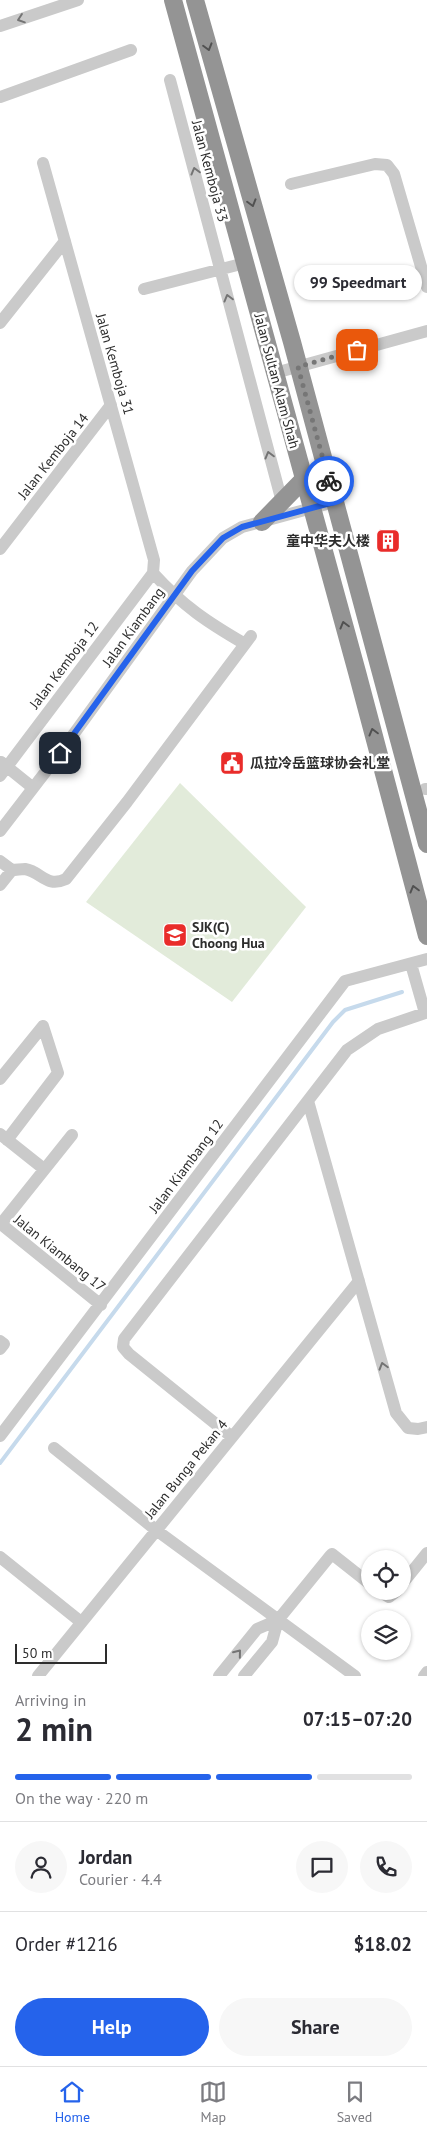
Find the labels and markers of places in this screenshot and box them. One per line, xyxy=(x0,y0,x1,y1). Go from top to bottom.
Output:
callout: 99 Speedmart xyxy=(293,265,421,300)
pin xyxy=(336,329,378,371)
building icon: 童中华夫人楼 xyxy=(375,528,401,554)
place label: 童中华夫人楼 xyxy=(286,532,370,550)
pin xyxy=(39,732,81,774)
public building icon: 瓜拉冷岳篮球协会礼堂 xyxy=(219,750,245,776)
place label: 瓜拉冷岳篮球协会礼堂 xyxy=(250,754,390,772)
place label: SJK(C) Choong Hua xyxy=(192,918,265,952)
school or university icon: SJK(C) Choong Hua xyxy=(162,922,188,948)

